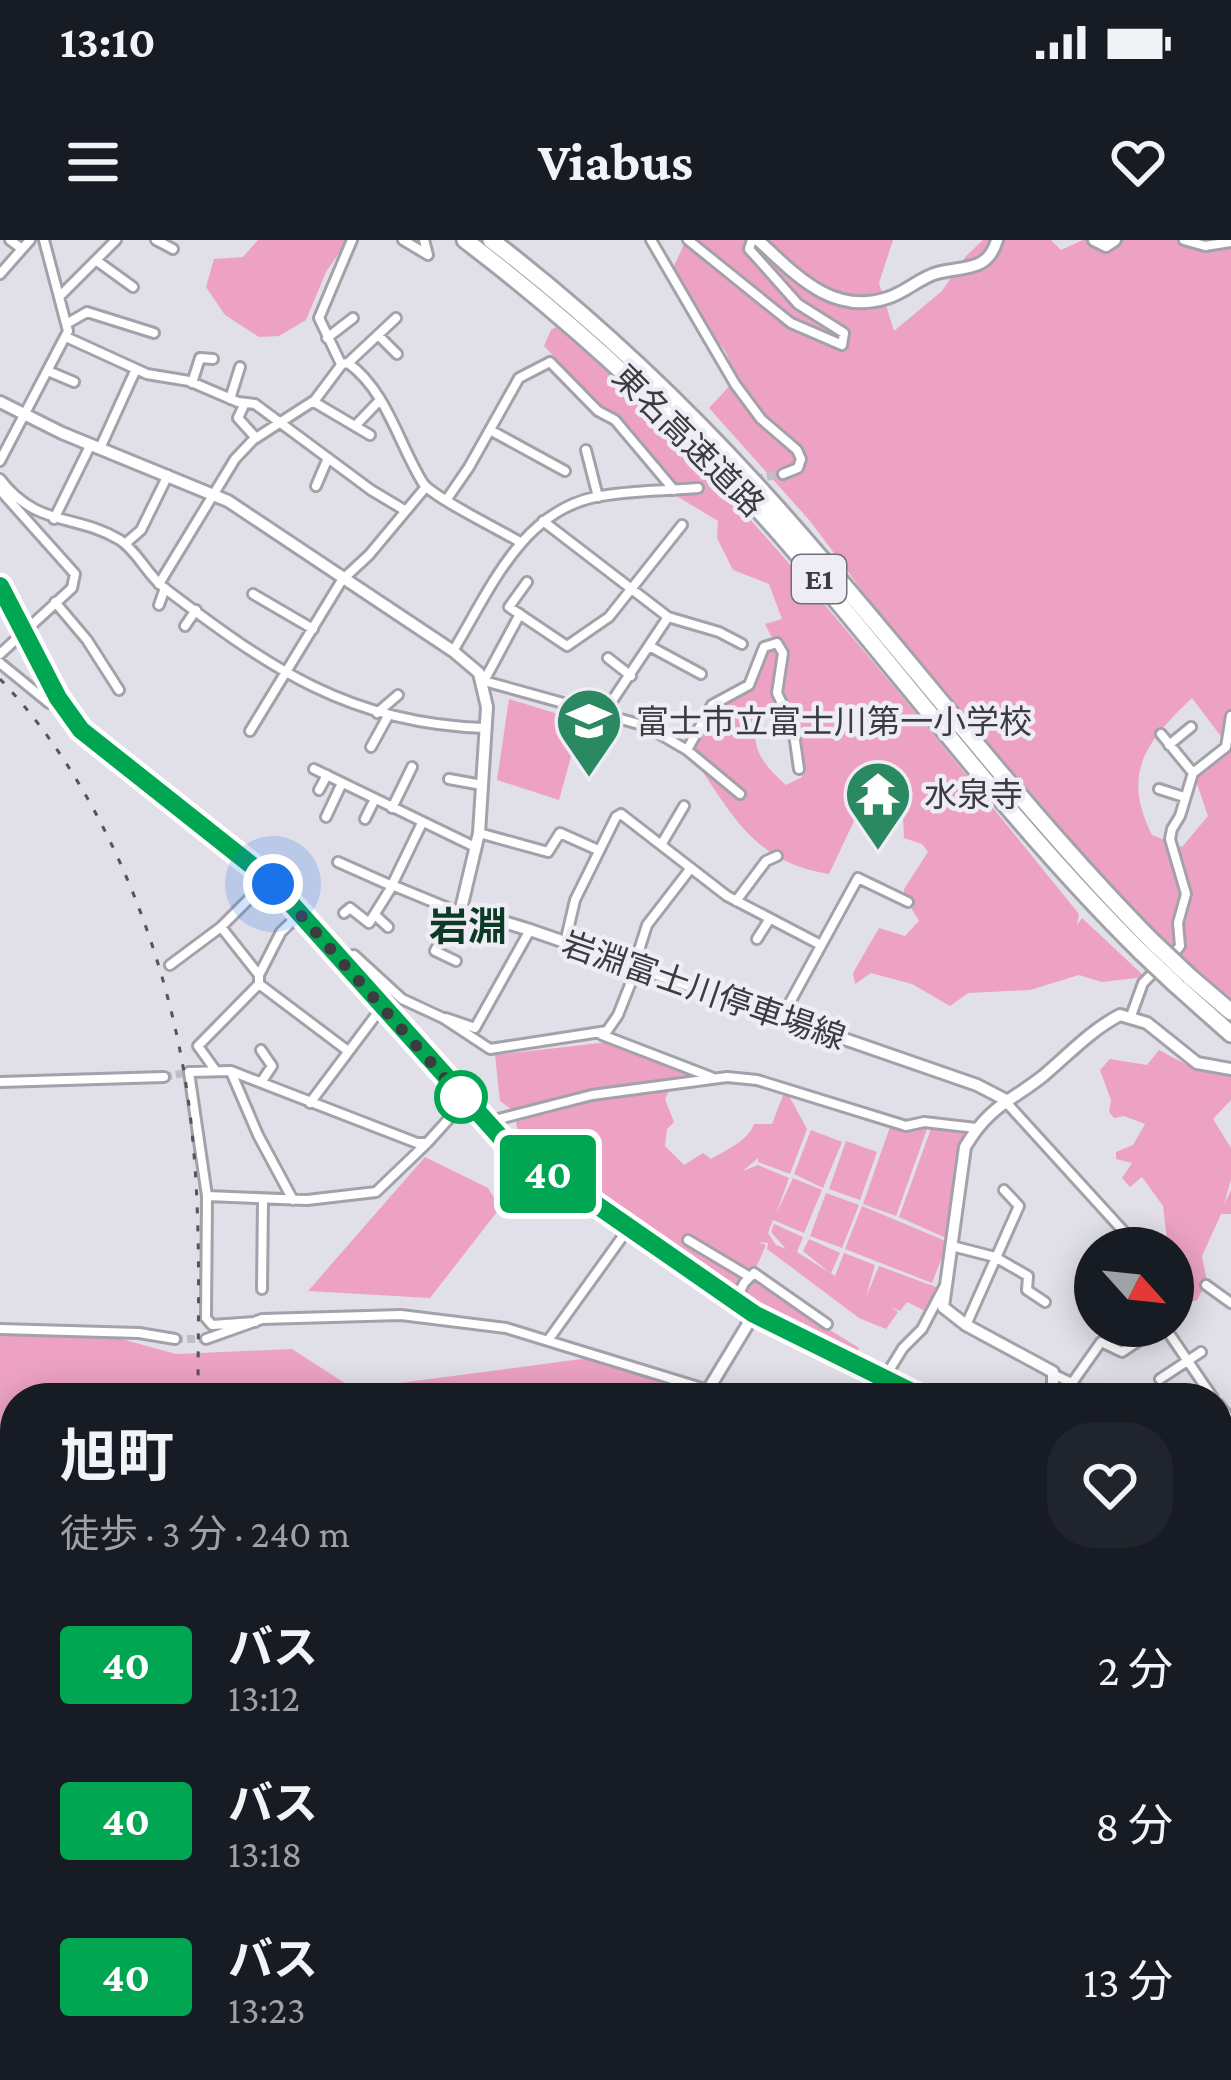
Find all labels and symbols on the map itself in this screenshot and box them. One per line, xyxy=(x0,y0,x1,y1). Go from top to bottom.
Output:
street label: 東名高速道路 xyxy=(606,357,772,523)
road number: E1 xyxy=(792,555,846,603)
school or university icon: 富士市立富士川第一小学校 xyxy=(554,686,624,780)
place label: 富士市立富士川第一小学校 xyxy=(636,703,1032,740)
temple icon: 水泉寺 xyxy=(843,759,913,853)
place label: 水泉寺 xyxy=(924,776,1023,813)
your location xyxy=(243,854,303,914)
district label: 岩淵 xyxy=(429,905,507,948)
street label: 岩淵富士川停車場線 xyxy=(557,925,850,1056)
unlabelled marker xyxy=(436,1072,486,1122)
line badge: 40 xyxy=(494,1135,602,1213)
north arrow xyxy=(1074,1227,1194,1347)

